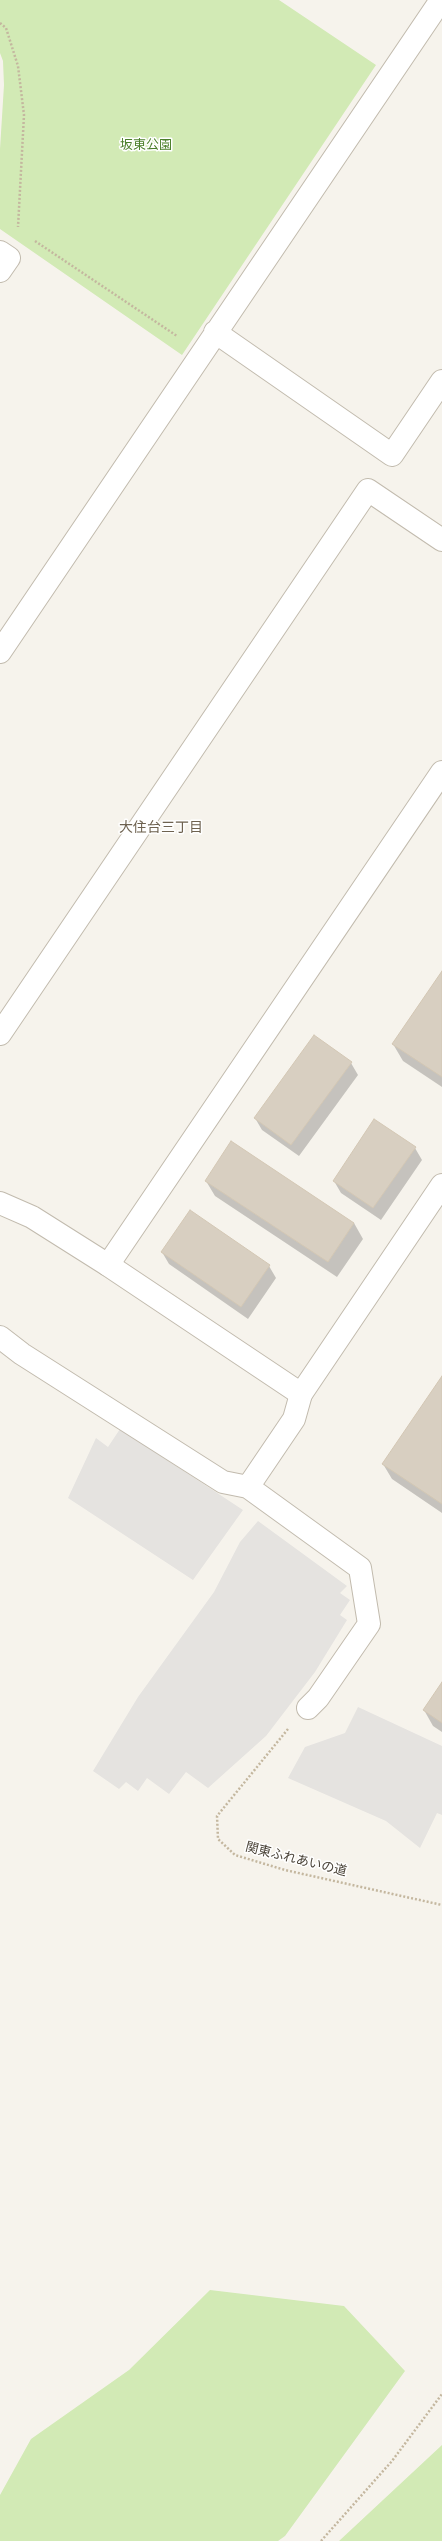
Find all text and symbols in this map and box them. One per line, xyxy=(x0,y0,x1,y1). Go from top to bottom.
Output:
park label: 坂東公園 xyxy=(120,138,172,154)
district label: 大住台三丁目 xyxy=(119,820,203,836)
street label: 関東ふれあいの道 xyxy=(244,1840,348,1880)

